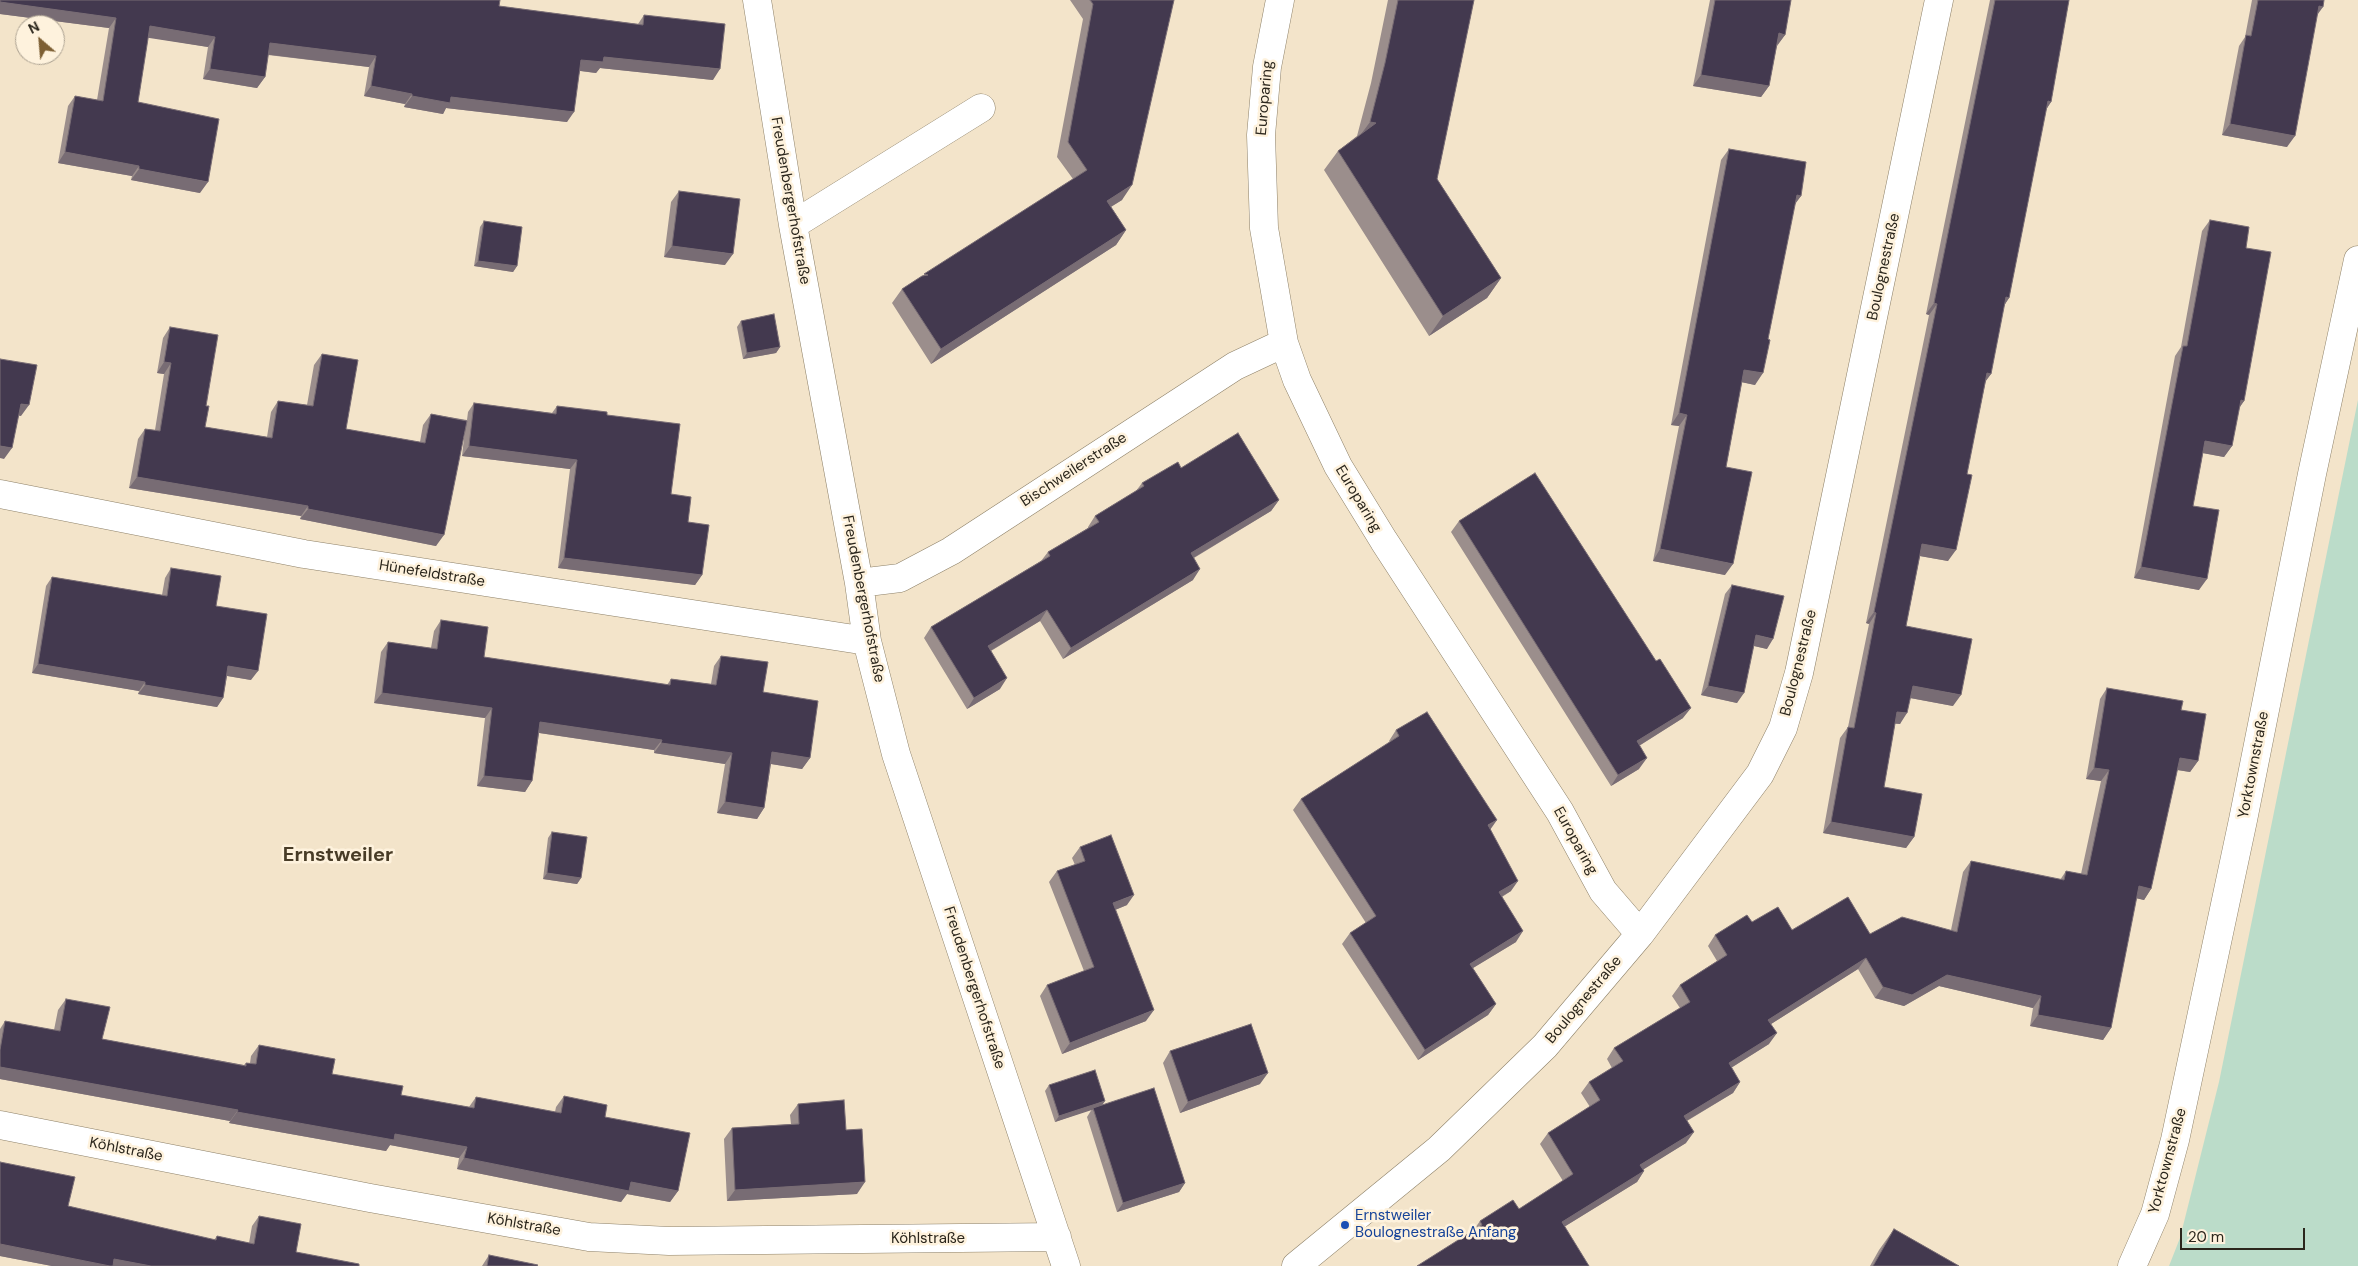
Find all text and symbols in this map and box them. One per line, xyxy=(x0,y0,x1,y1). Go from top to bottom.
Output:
north arrow xyxy=(15,15,65,65)
text: N xyxy=(25,17,42,38)
street label: Europaring xyxy=(1253,60,1277,136)
street label: Freudenbergerhofstraße xyxy=(766,116,814,286)
street label: Boulognestraße xyxy=(1864,212,1904,322)
street label: Bischweilerstraße xyxy=(1017,429,1131,511)
street label: Europaring xyxy=(1331,462,1385,536)
street label: Freudenbergerhofstraße xyxy=(838,514,888,684)
street label: Hünefeldstraße xyxy=(378,557,486,591)
street label: Boulognestraße xyxy=(1777,608,1821,718)
street label: Yorktownstraße xyxy=(2235,710,2273,820)
street label: Europaring xyxy=(1549,804,1601,878)
district label: Ernstweiler xyxy=(283,844,393,868)
street label: Freudenbergerhofstraße xyxy=(939,905,1009,1071)
street label: Boulognestraße xyxy=(1542,952,1626,1048)
street label: Yorktownstraße xyxy=(2145,1106,2191,1216)
street label: Köhlstraße xyxy=(88,1134,164,1166)
place label: Ernstweiler Boulognestraße Anfang xyxy=(1355,1207,1516,1242)
street label: Köhlstraße xyxy=(486,1210,562,1240)
scale bar xyxy=(2183,1218,2308,1250)
marker: Ernstweiler Boulognestraße Anfang xyxy=(1339,1219,1351,1231)
text: 20 m xyxy=(2188,1227,2224,1247)
street label: Köhlstraße xyxy=(891,1230,965,1248)

